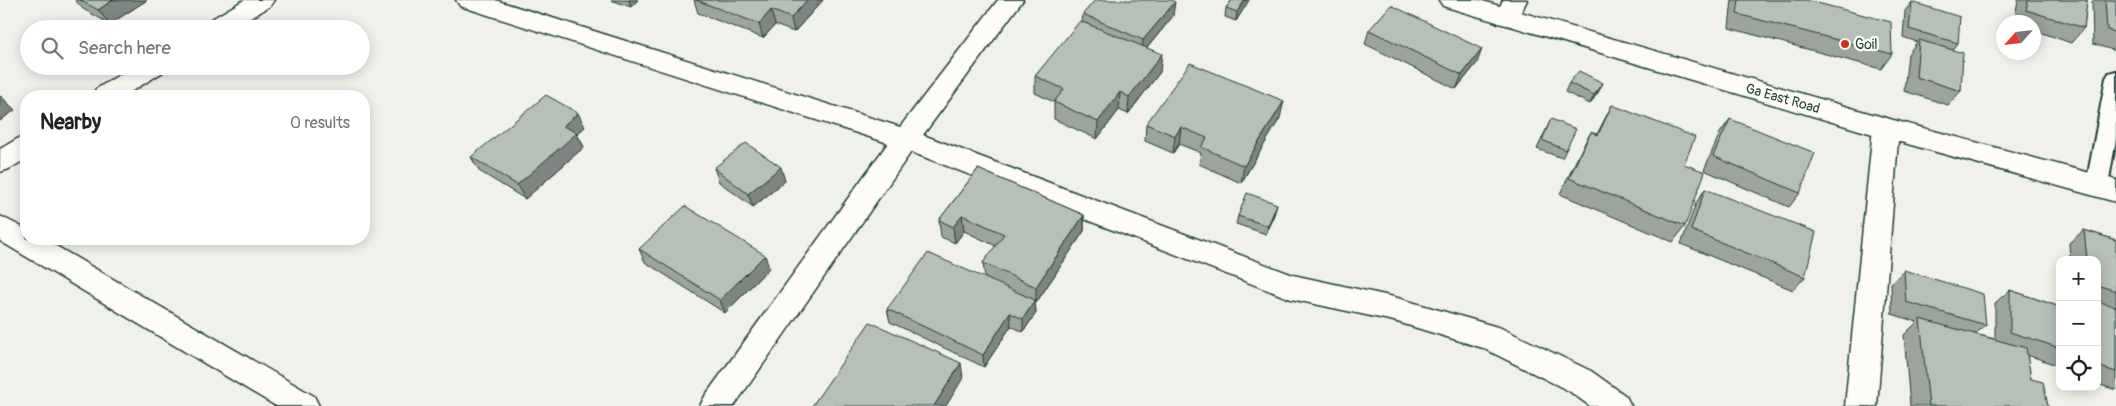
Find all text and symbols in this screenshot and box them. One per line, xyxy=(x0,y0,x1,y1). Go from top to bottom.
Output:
north arrow xyxy=(1996,15,2041,60)
search box xyxy=(20,20,370,75)
icon: search xyxy=(38,34,66,62)
text: Search here xyxy=(78,36,171,60)
place label: Goil xyxy=(1855,36,1878,53)
marker: Goil xyxy=(1839,38,1851,50)
street label: Ga East Road xyxy=(1744,80,1822,117)
text: Nearby xyxy=(40,109,101,136)
text: 0 results xyxy=(290,113,350,133)
map controls xyxy=(2056,256,2101,391)
button: + xyxy=(2056,256,2101,301)
button: − xyxy=(2056,301,2101,346)
button: locate xyxy=(2056,346,2101,391)

